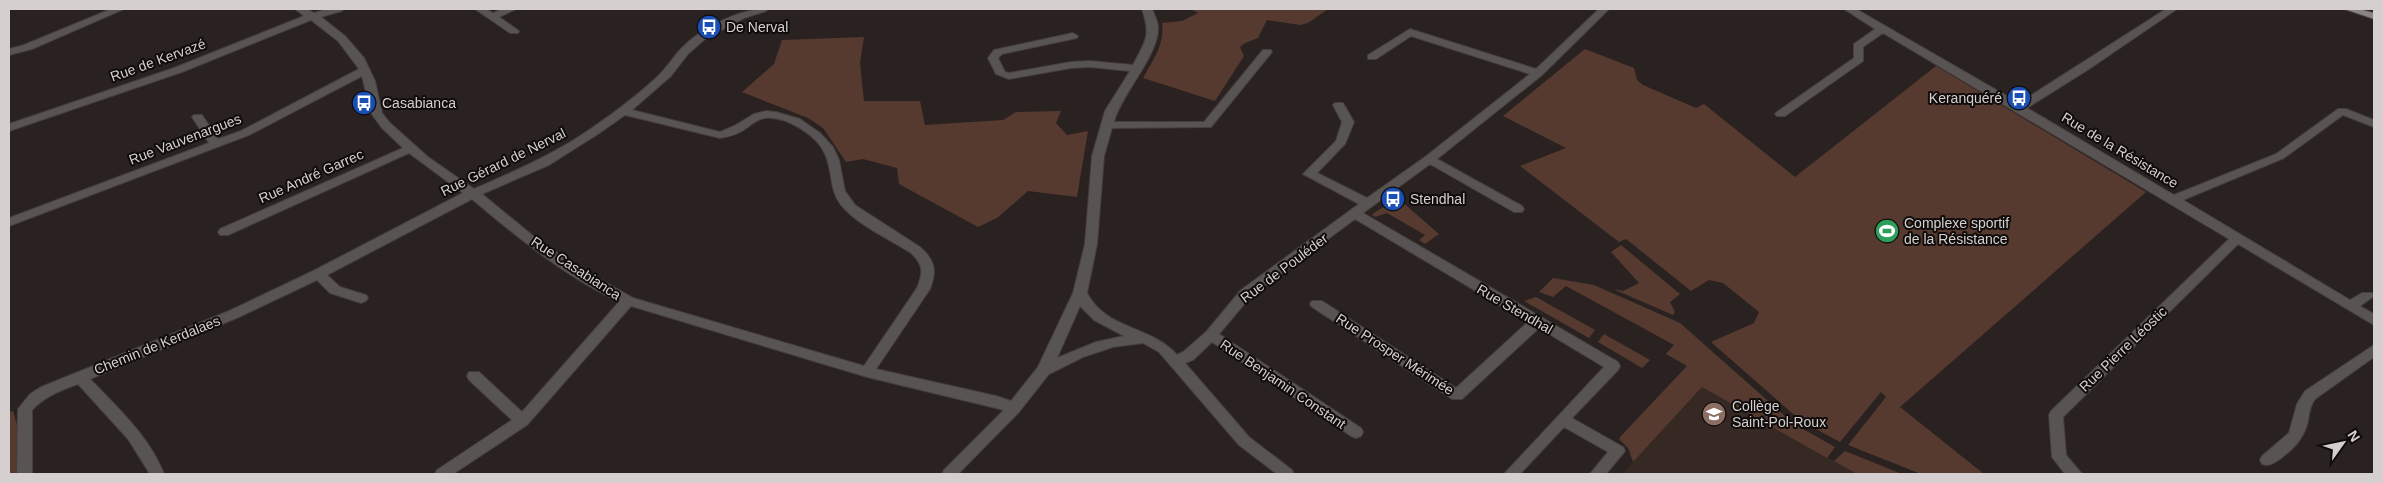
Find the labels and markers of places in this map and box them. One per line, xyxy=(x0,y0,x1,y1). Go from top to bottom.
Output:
bus stop icon: De Nerval xyxy=(696,14,722,40)
place label: De Nerval xyxy=(726,19,788,35)
bus stop icon: Keranquéré xyxy=(2006,85,2032,111)
bus stop icon: Casabianca xyxy=(351,90,377,116)
place label: Keranquéré xyxy=(1929,90,2002,106)
place label: Casabianca xyxy=(382,95,456,111)
bus stop icon: Stendhal xyxy=(1380,186,1406,212)
place label: Stendhal xyxy=(1410,191,1465,207)
place label: Complexe sportif de la Résistance xyxy=(1904,215,2009,247)
sports icon: Complexe sportif de la Résistance xyxy=(1874,218,1900,244)
place label: Collège Saint-Pol-Roux xyxy=(1732,398,1826,430)
school or university icon: Collège Saint-Pol-Roux xyxy=(1701,401,1727,427)

